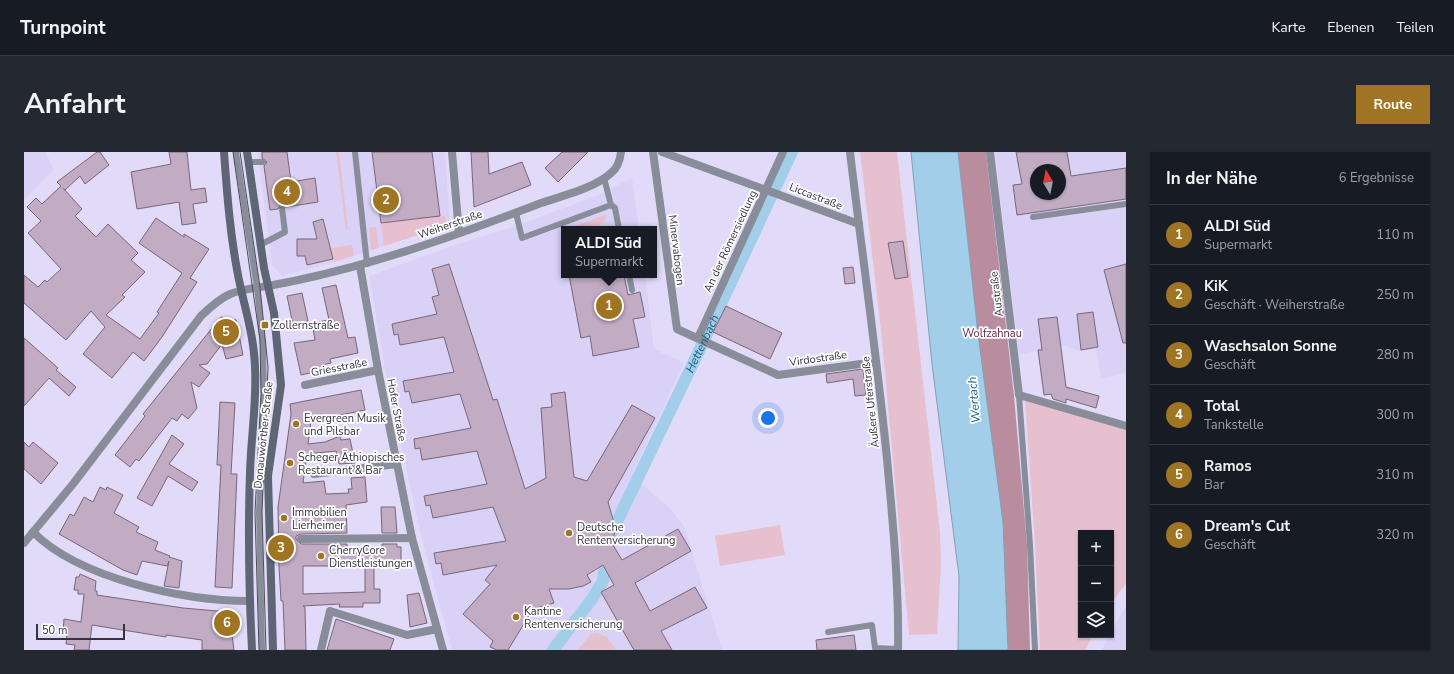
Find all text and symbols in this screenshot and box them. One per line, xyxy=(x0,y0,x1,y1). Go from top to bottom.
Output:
text: Turnpoint xyxy=(20,15,106,41)
text: Karte xyxy=(1272,18,1305,37)
text: Ebenen xyxy=(1327,18,1374,37)
text: Teilen xyxy=(1396,18,1434,37)
text: Anfahrt xyxy=(24,85,125,123)
button: Route xyxy=(1356,85,1430,124)
north arrow xyxy=(1030,164,1066,200)
text: In der Nähe xyxy=(1166,167,1257,190)
text: 6 Ergebnisse xyxy=(1339,169,1414,187)
pin: 4 xyxy=(274,177,300,207)
street label: Liccastraße xyxy=(787,179,845,214)
pin: 2 xyxy=(373,185,399,215)
street label: An der Römersiedlung xyxy=(700,188,761,295)
street label: Weiherstraße xyxy=(416,206,485,243)
street label: Minervabogen xyxy=(665,214,688,286)
text: ALDI Süd xyxy=(1204,216,1270,236)
popup xyxy=(561,226,657,278)
text: 1 xyxy=(1175,226,1183,244)
text: 110 m xyxy=(1376,226,1414,244)
text: ALDI Süd xyxy=(575,233,641,253)
text: Supermarkt xyxy=(1204,236,1272,254)
text: Supermarkt xyxy=(575,253,643,271)
street label: Austraße xyxy=(986,270,1007,317)
text: KiK xyxy=(1204,276,1228,296)
text: 2 xyxy=(1175,286,1183,304)
text: 250 m xyxy=(1376,286,1414,304)
pin: 1 xyxy=(596,291,622,321)
text: Geschäft · Weiherstraße xyxy=(1204,296,1345,314)
water label: Hettenbach xyxy=(682,312,723,376)
pin: 5 xyxy=(213,317,239,347)
place label: Zollernstraße xyxy=(273,318,339,333)
marker: Zollernstraße xyxy=(260,320,270,330)
park label: Wolfzahnau xyxy=(962,326,1022,341)
text: Waschsalon Sonne xyxy=(1204,336,1337,356)
text: 3 xyxy=(1175,346,1183,364)
text: 280 m xyxy=(1376,346,1414,364)
street label: Virdostraße xyxy=(787,347,848,370)
street label: Griesstraße xyxy=(310,355,369,380)
street label: Äußere Uferstraße xyxy=(858,355,883,448)
text: Geschäft xyxy=(1204,356,1255,374)
water label: Wertach xyxy=(964,376,984,424)
street label: Hofer Straße xyxy=(383,378,410,443)
street label: Donauwörther Straße xyxy=(250,381,277,489)
text: Total xyxy=(1204,396,1239,416)
text: 4 xyxy=(1175,406,1183,424)
text: 300 m xyxy=(1376,406,1414,424)
your location xyxy=(758,408,778,428)
place label: Evergreen Musik und Pilsbar xyxy=(304,411,386,439)
text: Tankstelle xyxy=(1204,416,1264,434)
marker: Evergreen Musik und Pilsbar xyxy=(291,419,301,429)
place label: Scheger Äthiopisches Restaurant & Bar xyxy=(298,450,404,478)
text: Ramos xyxy=(1204,456,1252,476)
marker: Scheger Äthiopisches Restaurant & Bar xyxy=(285,458,295,468)
text: 5 xyxy=(1175,466,1183,484)
text: 310 m xyxy=(1376,466,1414,484)
text: Bar xyxy=(1204,476,1224,494)
place label: Immobilien Lierheimer xyxy=(292,505,347,533)
marker: Immobilien Lierheimer xyxy=(279,513,289,523)
text: Dream's Cut xyxy=(1204,516,1290,536)
place label: Deutsche Rentenversicherung xyxy=(577,520,675,548)
text: 6 xyxy=(1175,526,1183,544)
text: 320 m xyxy=(1376,526,1414,544)
marker: Deutsche Rentenversicherung xyxy=(564,528,574,538)
map controls xyxy=(1078,530,1114,638)
button: + xyxy=(1078,530,1114,566)
pin: 3 xyxy=(268,533,294,563)
text: Geschäft xyxy=(1204,536,1255,554)
place label: CherryCore Dienstleistungen xyxy=(329,543,413,571)
marker: CherryCore Dienstleistungen xyxy=(316,551,326,561)
button: − xyxy=(1078,566,1114,602)
button: layers xyxy=(1078,602,1114,638)
place label: Kantine Rentenversicherung xyxy=(524,604,622,632)
pin: 6 xyxy=(214,608,240,638)
marker: Kantine Rentenversicherung xyxy=(511,612,521,622)
scale bar xyxy=(36,622,125,641)
text: 50 m xyxy=(42,623,67,638)

